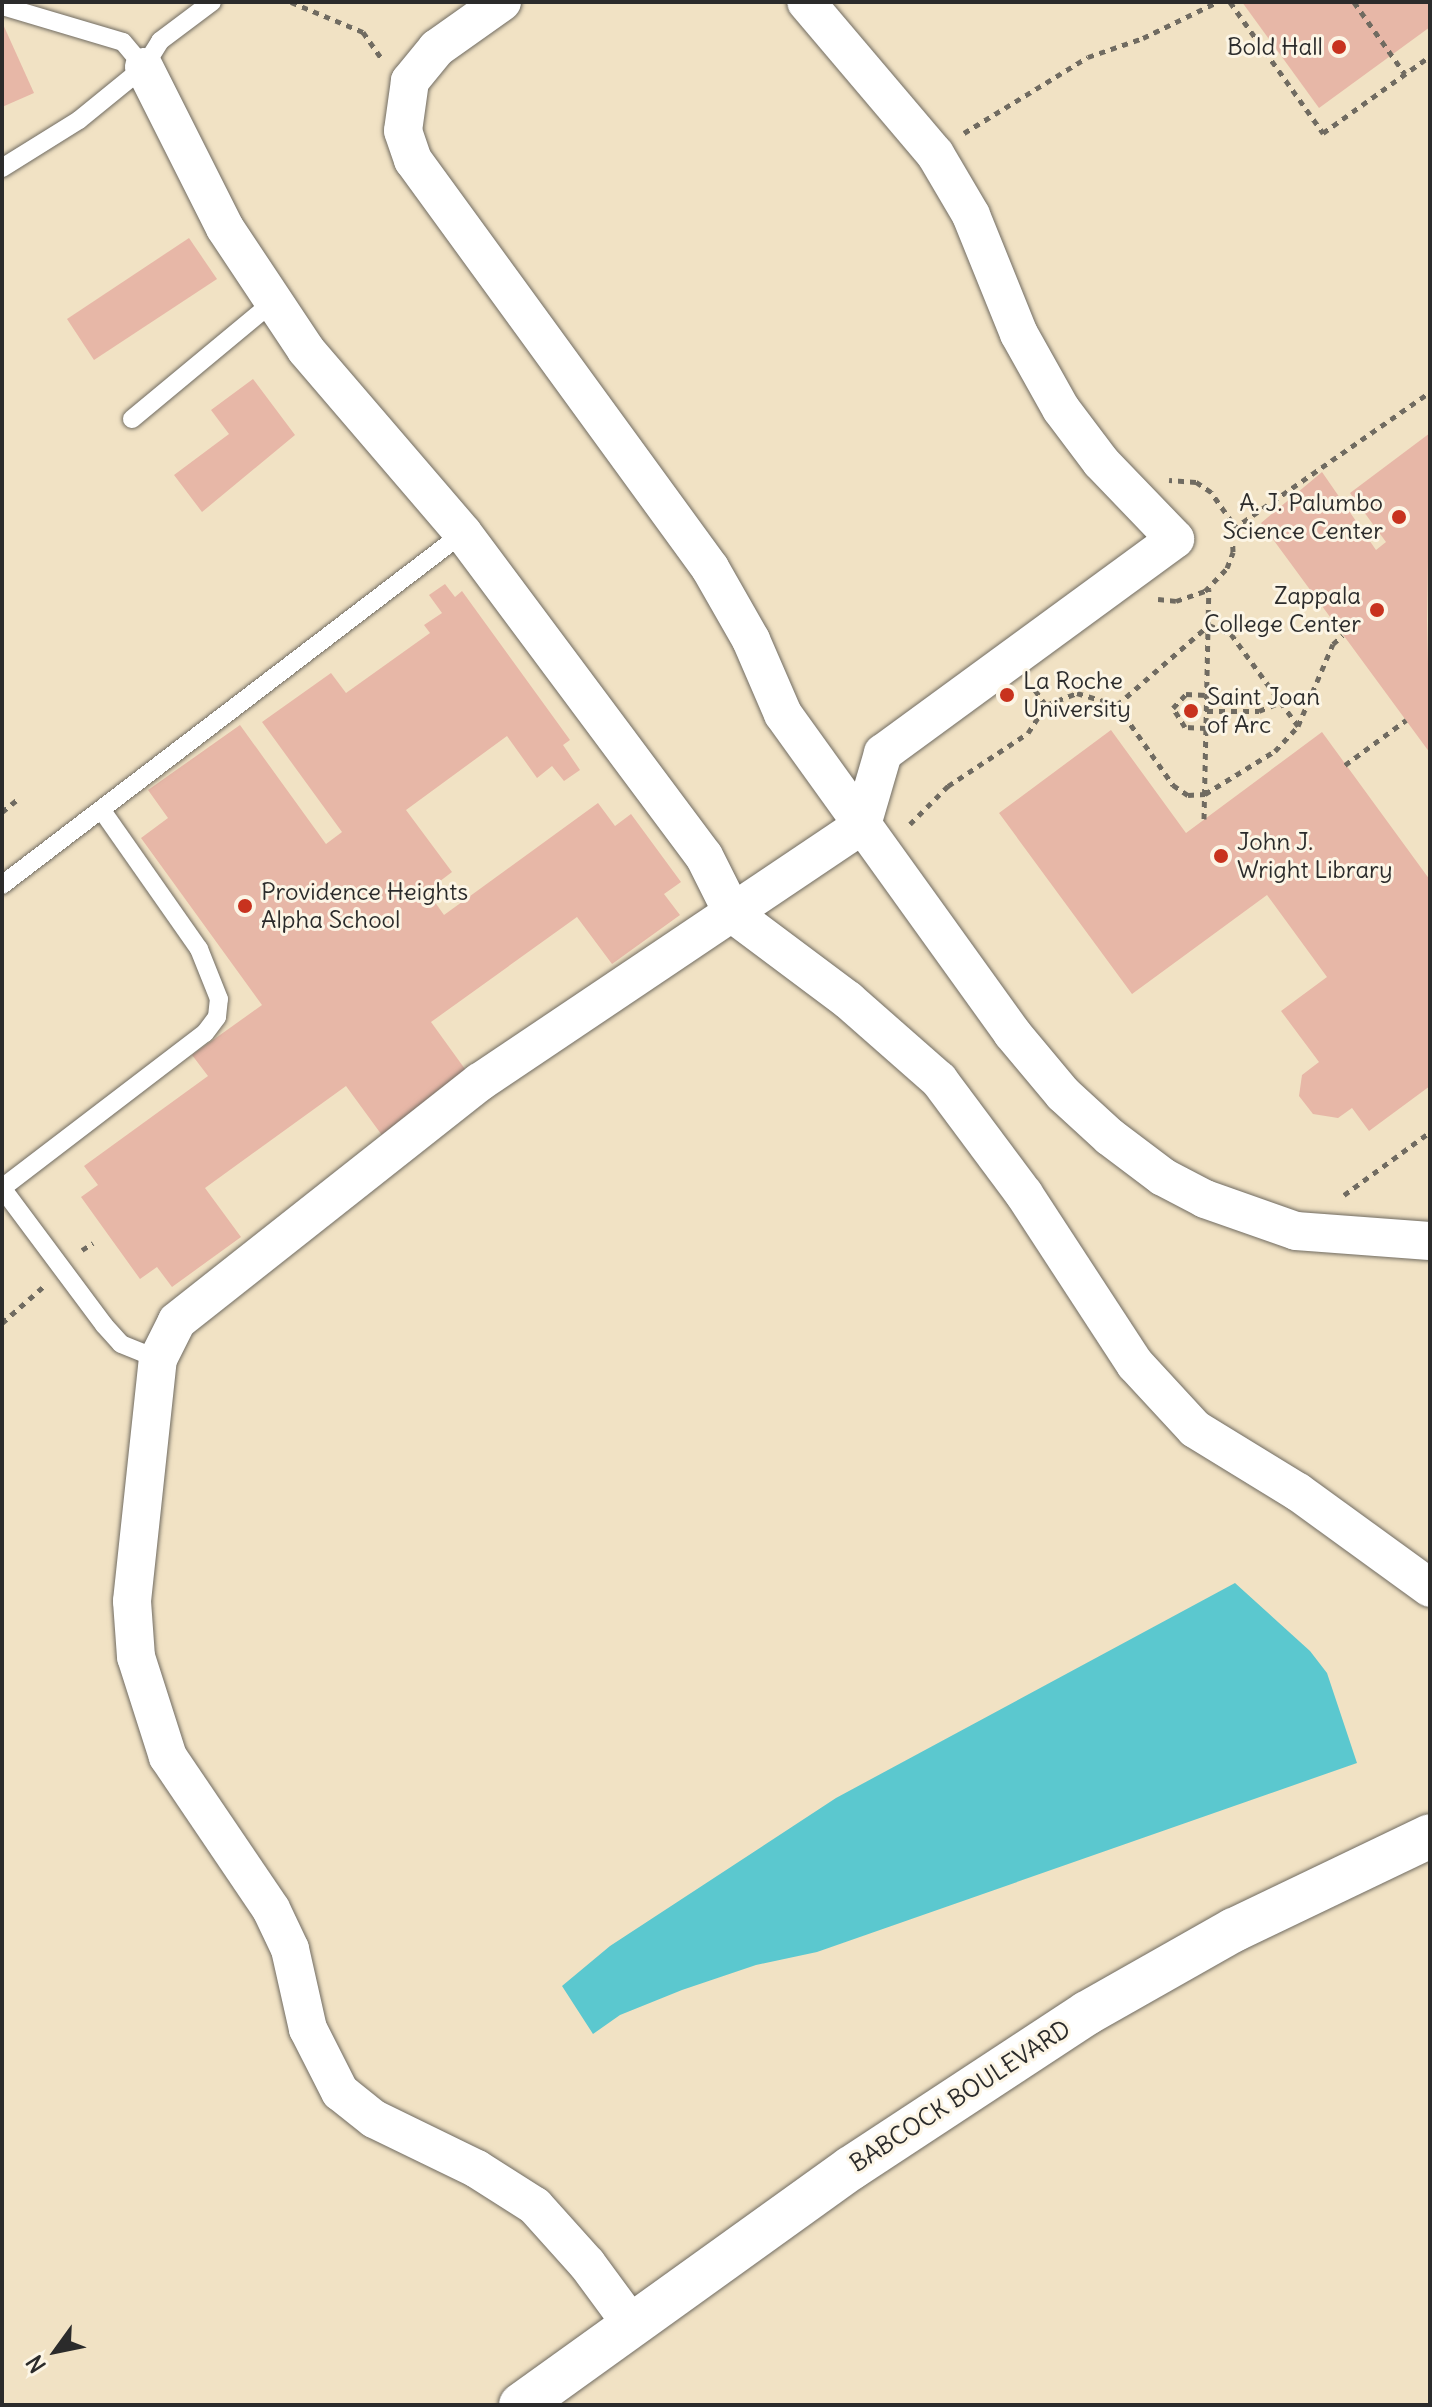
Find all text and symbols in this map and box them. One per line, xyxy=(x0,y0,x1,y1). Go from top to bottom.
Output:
place label: Bold Hall xyxy=(1227,33,1323,61)
marker: Bold Hall xyxy=(1330,38,1348,56)
place label: A. J. Palumbo Science Center xyxy=(1222,489,1383,545)
marker: A. J. Palumbo Science Center xyxy=(1390,508,1408,526)
place label: Zappala College Center xyxy=(1204,582,1361,638)
marker: Zappala College Center xyxy=(1368,601,1386,619)
place label: La Roche University xyxy=(1023,667,1131,723)
place label: Saint Joan of Arc xyxy=(1207,683,1320,739)
marker: La Roche University xyxy=(998,686,1016,704)
marker: Saint Joan of Arc xyxy=(1182,702,1200,720)
place label: John J. Wright Library xyxy=(1237,828,1393,884)
marker: John J. Wright Library xyxy=(1212,847,1230,865)
place label: Providence Heights Alpha School xyxy=(261,878,468,934)
marker: Providence Heights Alpha School xyxy=(236,897,254,915)
street label: BABCOCK BOULEVARD xyxy=(844,2014,1076,2178)
north arrow xyxy=(16,2311,96,2391)
text: N xyxy=(20,2350,52,2378)

